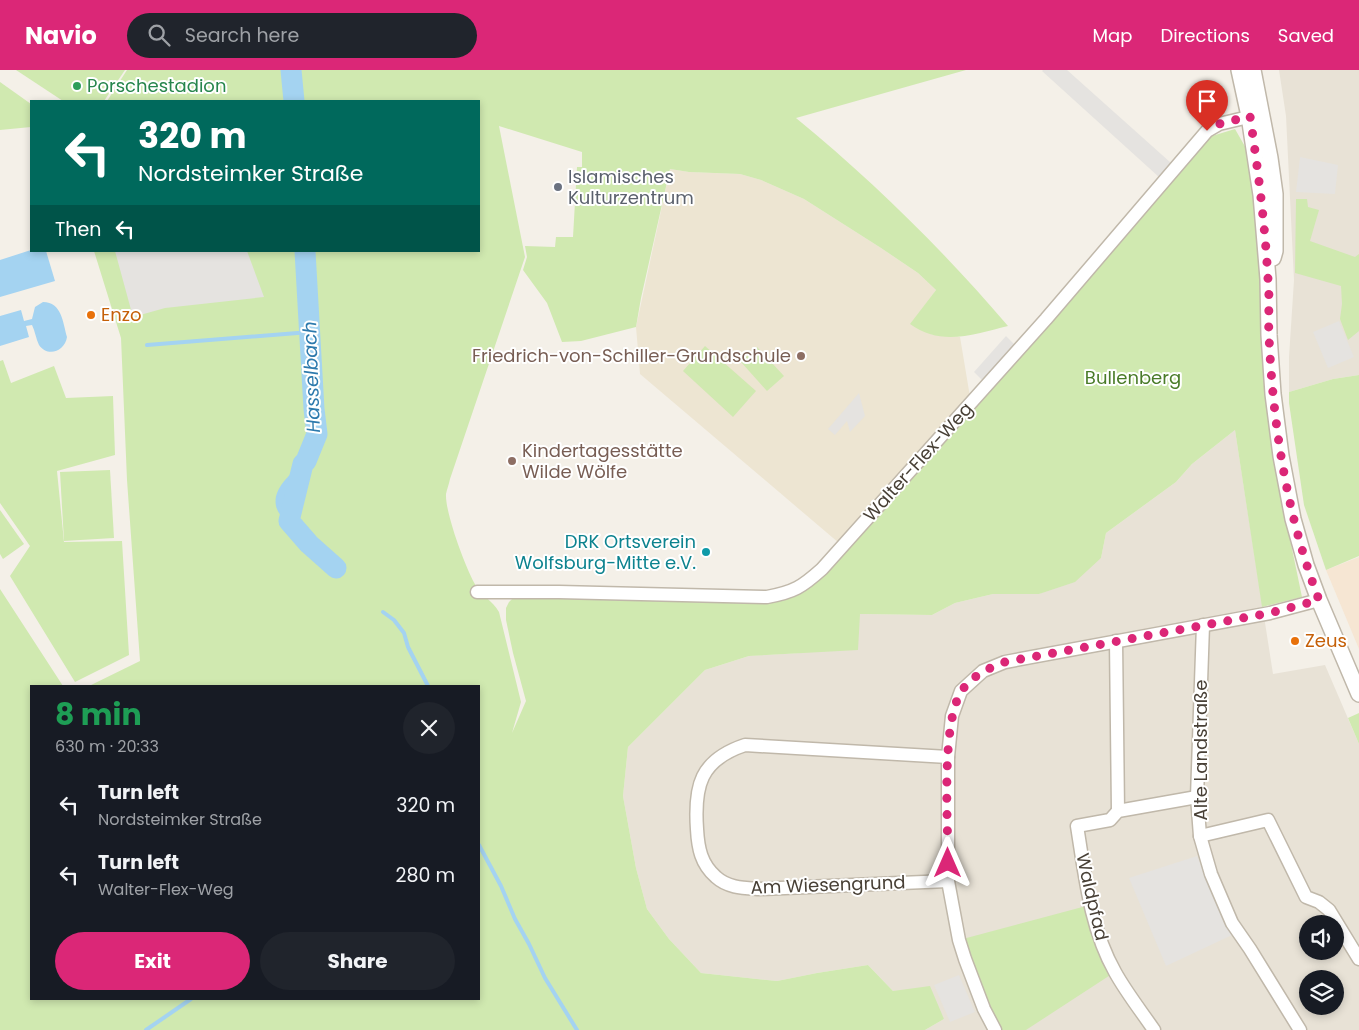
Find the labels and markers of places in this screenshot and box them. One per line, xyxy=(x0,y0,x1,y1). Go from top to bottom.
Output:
place label: Porschestadion xyxy=(87,73,226,98)
marker: Porschestadion xyxy=(71,80,83,92)
pin xyxy=(1186,80,1228,131)
place label: Islamisches Kulturzentrum xyxy=(568,164,694,210)
marker: Islamisches Kulturzentrum xyxy=(552,181,564,193)
place label: Enzo xyxy=(101,302,141,327)
marker: Enzo xyxy=(85,309,97,321)
place label: Friedrich-von-Schiller-Grundschule xyxy=(472,343,791,368)
marker: Friedrich-von-Schiller-Grundschule xyxy=(795,350,807,362)
place label: Kindertagesstätte Wilde Wölfe xyxy=(522,438,683,484)
marker: Kindertagesstätte Wilde Wölfe xyxy=(506,455,518,467)
place label: DRK Ortsverein Wolfsburg-Mitte e.V. xyxy=(515,529,696,575)
marker: DRK Ortsverein Wolfsburg-Mitte e.V. xyxy=(700,546,712,558)
place label: Zeus xyxy=(1305,628,1347,653)
marker: Zeus xyxy=(1289,635,1301,647)

